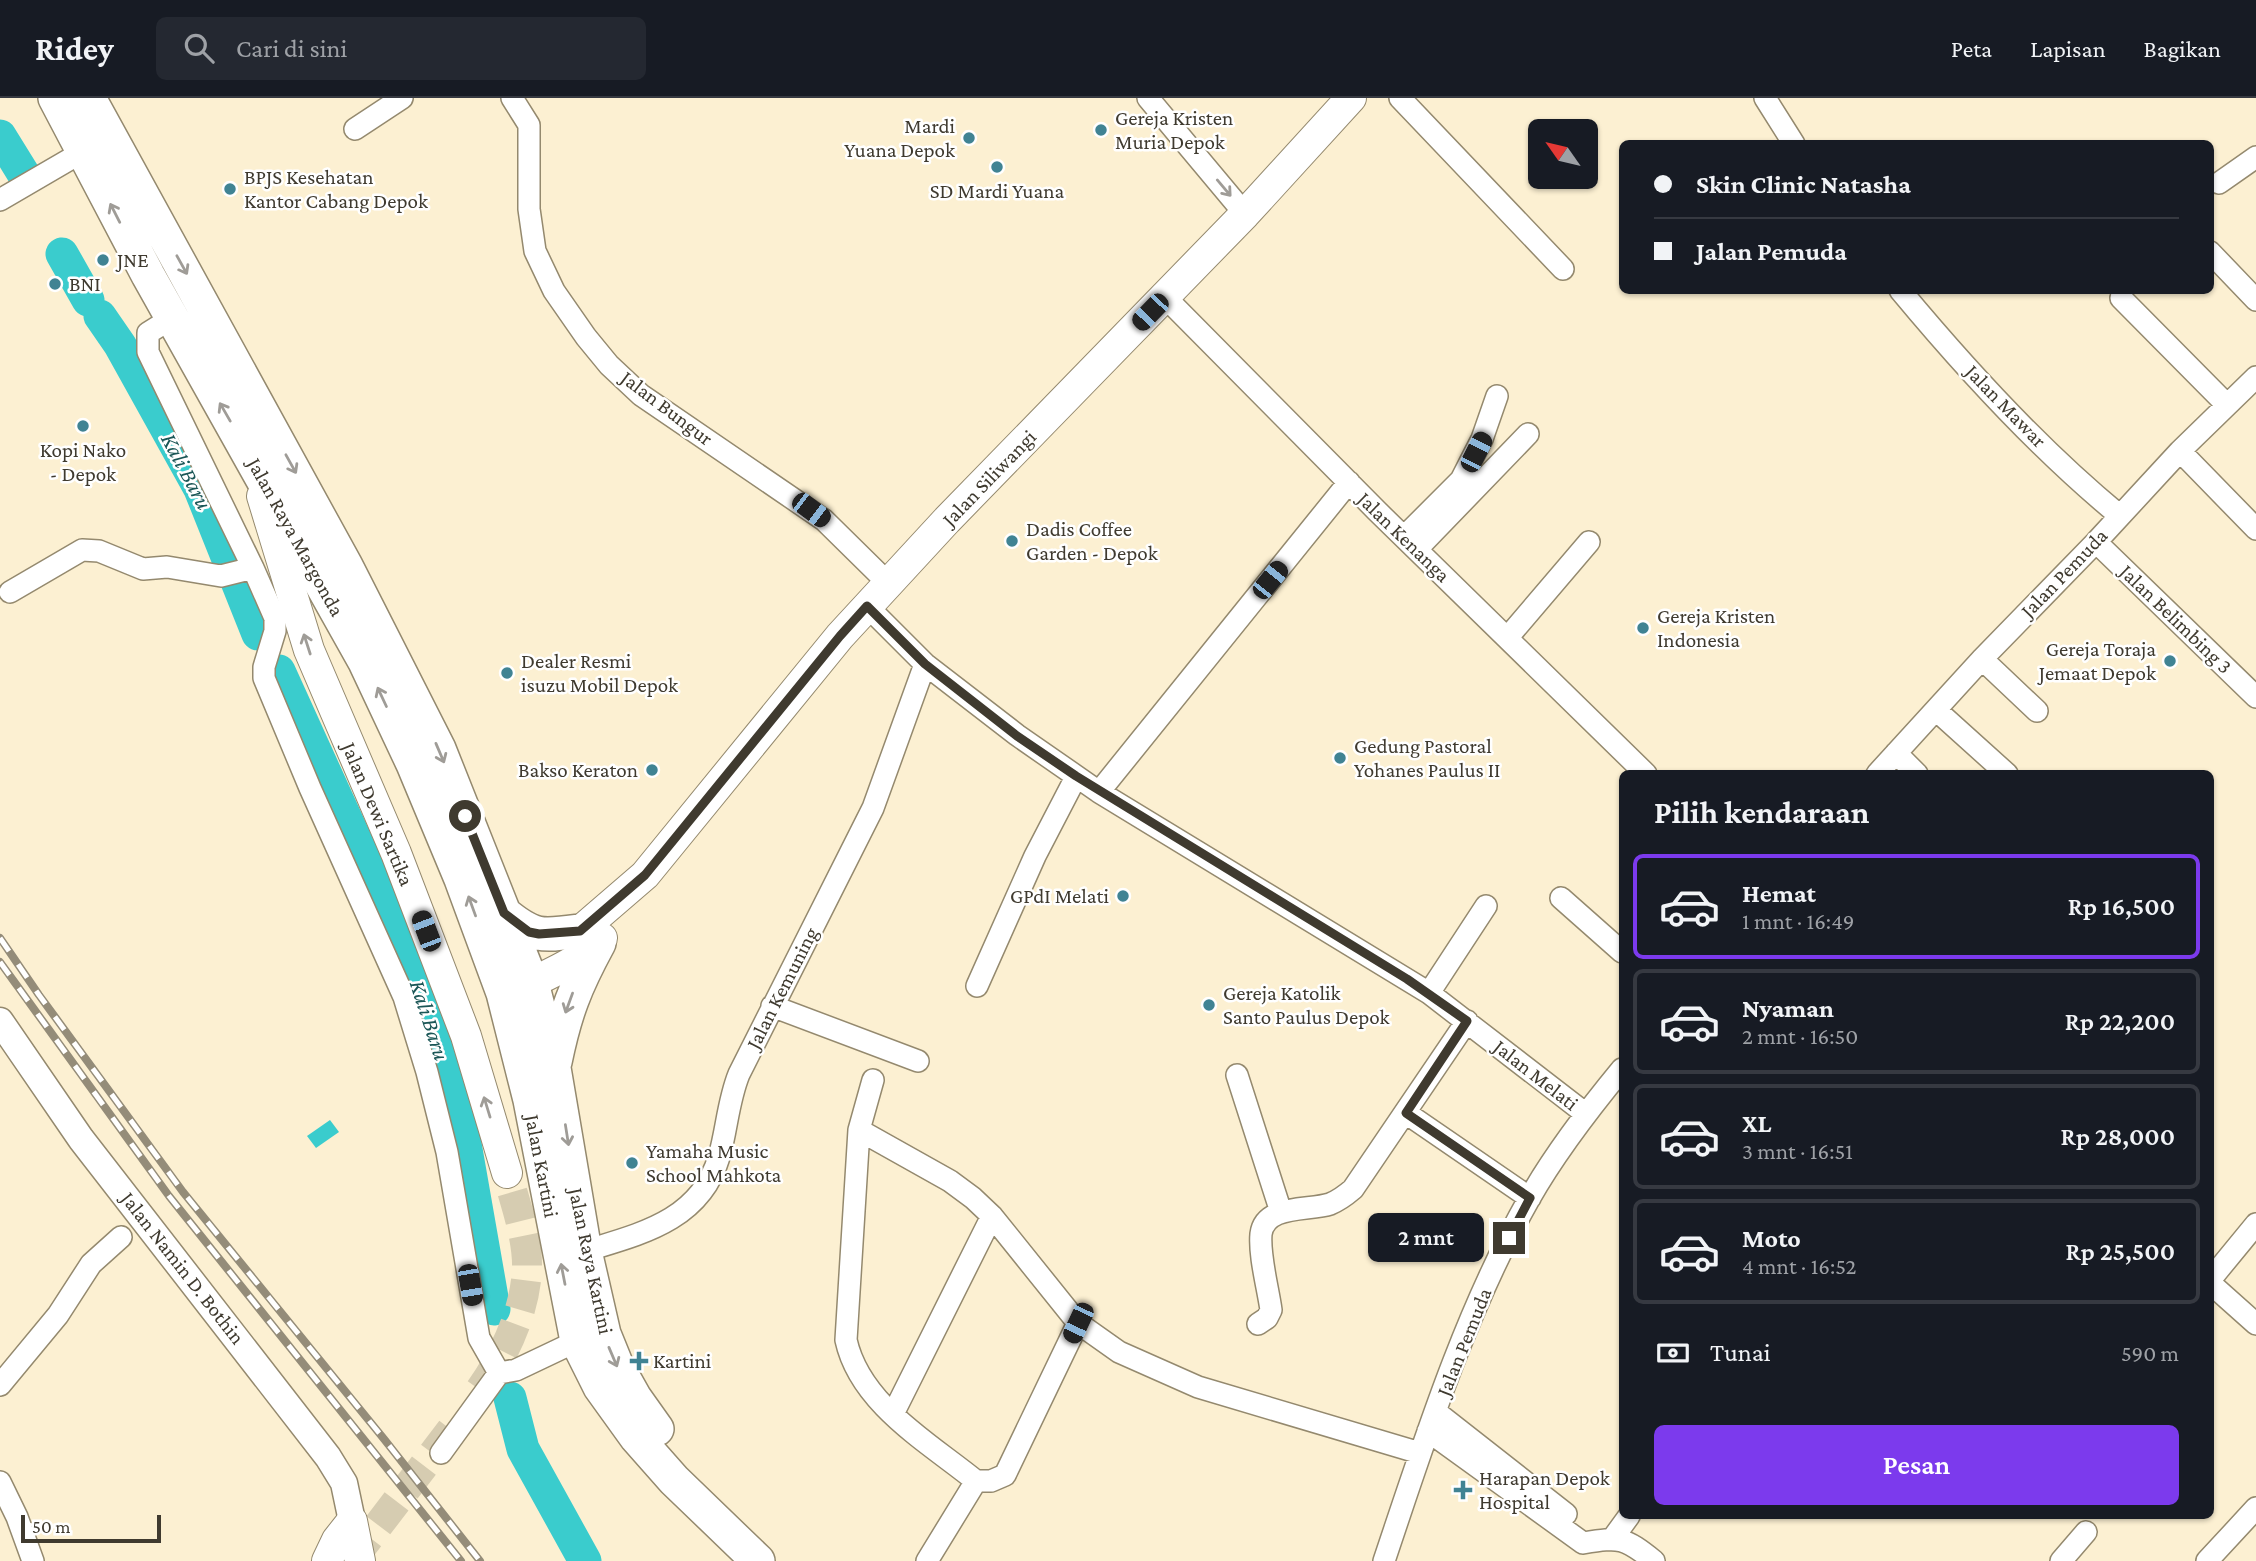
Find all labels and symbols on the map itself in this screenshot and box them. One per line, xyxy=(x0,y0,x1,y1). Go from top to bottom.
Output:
place label: Gereja Kristen Muria Depok xyxy=(1115,106,1233,154)
place label: Mardi Yuana Depok xyxy=(844,114,956,162)
north arrow xyxy=(1528,119,1598,189)
marker: Gereja Kristen Muria Depok xyxy=(1093,122,1109,138)
marker: Mardi Yuana Depok xyxy=(961,130,977,146)
marker: SD Mardi Yuana xyxy=(989,159,1005,175)
place label: BPJS Kesehatan Kantor Cabang Depok xyxy=(244,165,428,213)
one-way arrow xyxy=(1216,178,1231,196)
place label: SD Mardi Yuana xyxy=(930,179,1065,203)
marker: BPJS Kesehatan Kantor Cabang Depok xyxy=(222,181,238,197)
one-way arrow xyxy=(108,203,121,224)
place label: JNE xyxy=(115,248,149,272)
marker: JNE xyxy=(95,252,111,268)
one-way arrow xyxy=(175,254,189,274)
place label: BNI xyxy=(69,272,101,296)
marker: BNI xyxy=(47,276,63,292)
car xyxy=(1128,290,1173,334)
street label: Jalan Mawar xyxy=(1959,358,2052,453)
street label: Jalan Bungur xyxy=(615,364,718,451)
one-way arrow xyxy=(218,402,232,422)
marker: Kopi Nako - Depok xyxy=(75,418,91,434)
street label: Jalan Siliwangi xyxy=(936,424,1041,533)
water label: Kali Baru xyxy=(156,428,218,514)
car xyxy=(1458,429,1495,475)
place label: Kopi Nako - Depok xyxy=(40,438,126,486)
street label: Jalan Raya Margonda xyxy=(242,452,350,621)
one-way arrow xyxy=(284,454,298,474)
street label: Jalan Kenanga xyxy=(1351,485,1456,587)
car xyxy=(788,489,835,531)
place label: Dadis Coffee Garden - Depok xyxy=(1026,517,1158,565)
street label: Jalan Pemuda xyxy=(2014,523,2113,624)
marker: Dadis Coffee Garden - Depok xyxy=(1004,533,1020,549)
car xyxy=(1249,557,1292,603)
street label: Jalan Belimbing 3 xyxy=(2113,558,2237,679)
place label: Gereja Kristen Indonesia xyxy=(1657,604,1775,652)
marker: Gereja Kristen Indonesia xyxy=(1635,620,1651,636)
one-way arrow xyxy=(300,634,312,656)
place label: Gereja Toraja Jemaat Depok xyxy=(2037,637,2156,685)
place label: Dealer Resmi isuzu Mobil Depok xyxy=(521,649,678,697)
marker: Gereja Toraja Jemaat Depok xyxy=(2162,653,2178,669)
marker: Dealer Resmi isuzu Mobil Depok xyxy=(499,665,515,681)
one-way arrow xyxy=(375,687,388,708)
place label: Gedung Pastoral Yohanes Paulus II xyxy=(1354,734,1500,782)
street label: Jalan Dewi Sartika xyxy=(336,737,419,890)
one-way arrow xyxy=(435,742,448,764)
marker: Gedung Pastoral Yohanes Paulus II xyxy=(1332,750,1348,766)
place label: Bakso Keraton xyxy=(518,758,638,782)
marker: Bakso Keraton xyxy=(644,762,660,778)
route start xyxy=(449,800,481,832)
place label: GPdI Melati xyxy=(1010,884,1109,908)
marker: GPdI Melati xyxy=(1115,888,1131,904)
one-way arrow xyxy=(464,896,477,918)
car xyxy=(409,908,444,954)
street label: Jalan Kemuning xyxy=(740,923,823,1055)
water label: Kali Baru xyxy=(405,977,455,1063)
place label: Gereja Katolik Santo Paulus Depok xyxy=(1223,981,1390,1029)
one-way arrow xyxy=(562,992,575,1014)
marker: Gereja Katolik Santo Paulus Depok xyxy=(1201,997,1217,1013)
street label: Jalan Melati xyxy=(1487,1033,1583,1116)
one-way arrow xyxy=(480,1097,493,1119)
street label: Jalan Kartini xyxy=(520,1110,564,1220)
one-way arrow xyxy=(561,1123,574,1146)
place label: Yamaha Music School Mahkota xyxy=(646,1139,782,1187)
marker: Yamaha Music School Mahkota xyxy=(624,1155,640,1171)
street label: Jalan Raya Kartini xyxy=(563,1184,618,1337)
street label: Jalan Namin D. Bothin xyxy=(115,1186,250,1349)
callout: 2 mnt xyxy=(1369,1214,1484,1262)
route end xyxy=(1493,1222,1525,1254)
car xyxy=(457,1262,484,1308)
one-way arrow xyxy=(556,1263,569,1286)
street label: Jalan Pemuda xyxy=(1431,1284,1497,1401)
car xyxy=(1060,1300,1097,1346)
one-way arrow xyxy=(608,1346,621,1367)
place label: Kartini xyxy=(653,1349,712,1373)
marker: Kartini xyxy=(631,1353,647,1369)
place label: Harapan Depok Hospital xyxy=(1479,1466,1610,1514)
marker: Harapan Depok Hospital xyxy=(1453,1480,1473,1500)
scale bar xyxy=(21,1512,161,1544)

